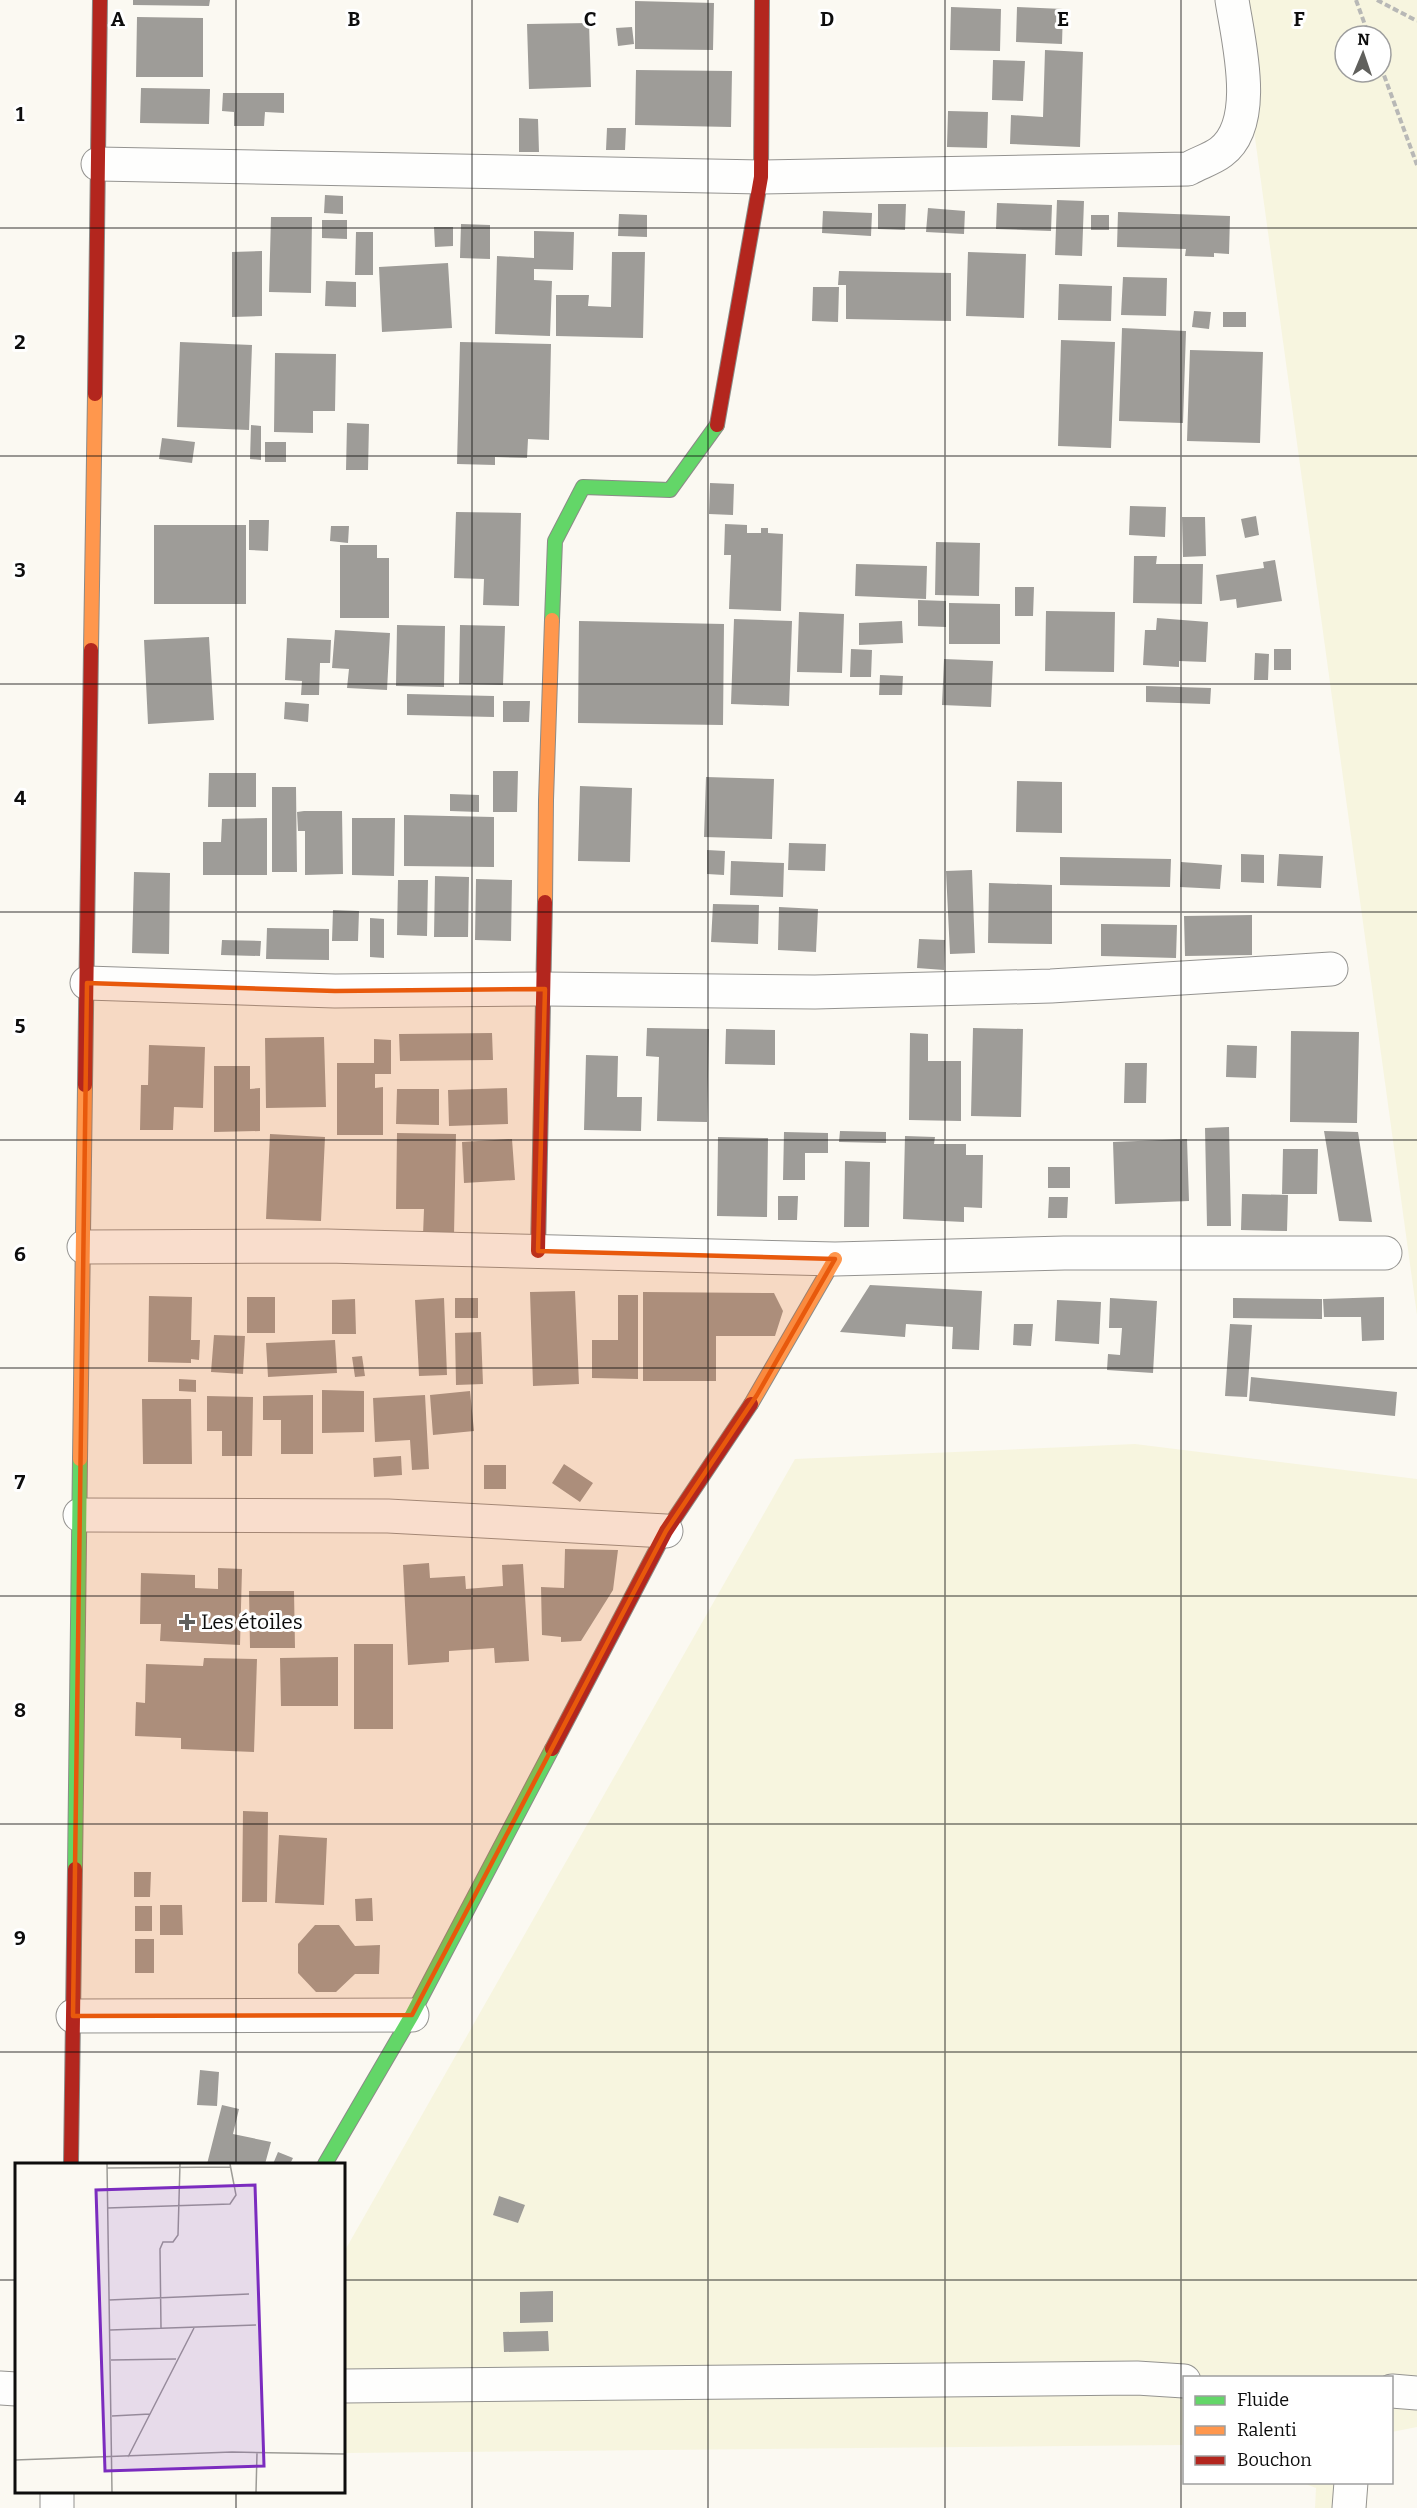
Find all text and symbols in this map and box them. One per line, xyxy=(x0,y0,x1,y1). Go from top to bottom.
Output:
text: A xyxy=(111,7,126,31)
text: B xyxy=(348,7,361,31)
text: C xyxy=(584,7,596,31)
text: D xyxy=(820,7,834,31)
text: E xyxy=(1057,7,1069,31)
text: F xyxy=(1293,7,1305,31)
north arrow xyxy=(1333,24,1393,84)
text: N xyxy=(1357,30,1370,49)
text: 1 xyxy=(16,102,25,126)
text: 2 xyxy=(14,330,26,354)
text: 3 xyxy=(14,558,26,582)
text: 4 xyxy=(14,786,26,810)
text: 5 xyxy=(15,1014,26,1038)
text: 6 xyxy=(14,1242,26,1266)
text: 7 xyxy=(15,1470,26,1494)
place label: Les étoiles xyxy=(201,1609,303,1635)
marker: Les étoiles xyxy=(178,1613,196,1631)
text: 8 xyxy=(14,1698,26,1722)
text: 9 xyxy=(14,1926,26,1950)
inset map xyxy=(15,2163,345,2493)
legend xyxy=(1183,2376,1393,2484)
text: Fluide xyxy=(1237,2389,1289,2411)
text: Ralenti xyxy=(1237,2419,1297,2441)
text: Bouchon xyxy=(1237,2449,1312,2471)

